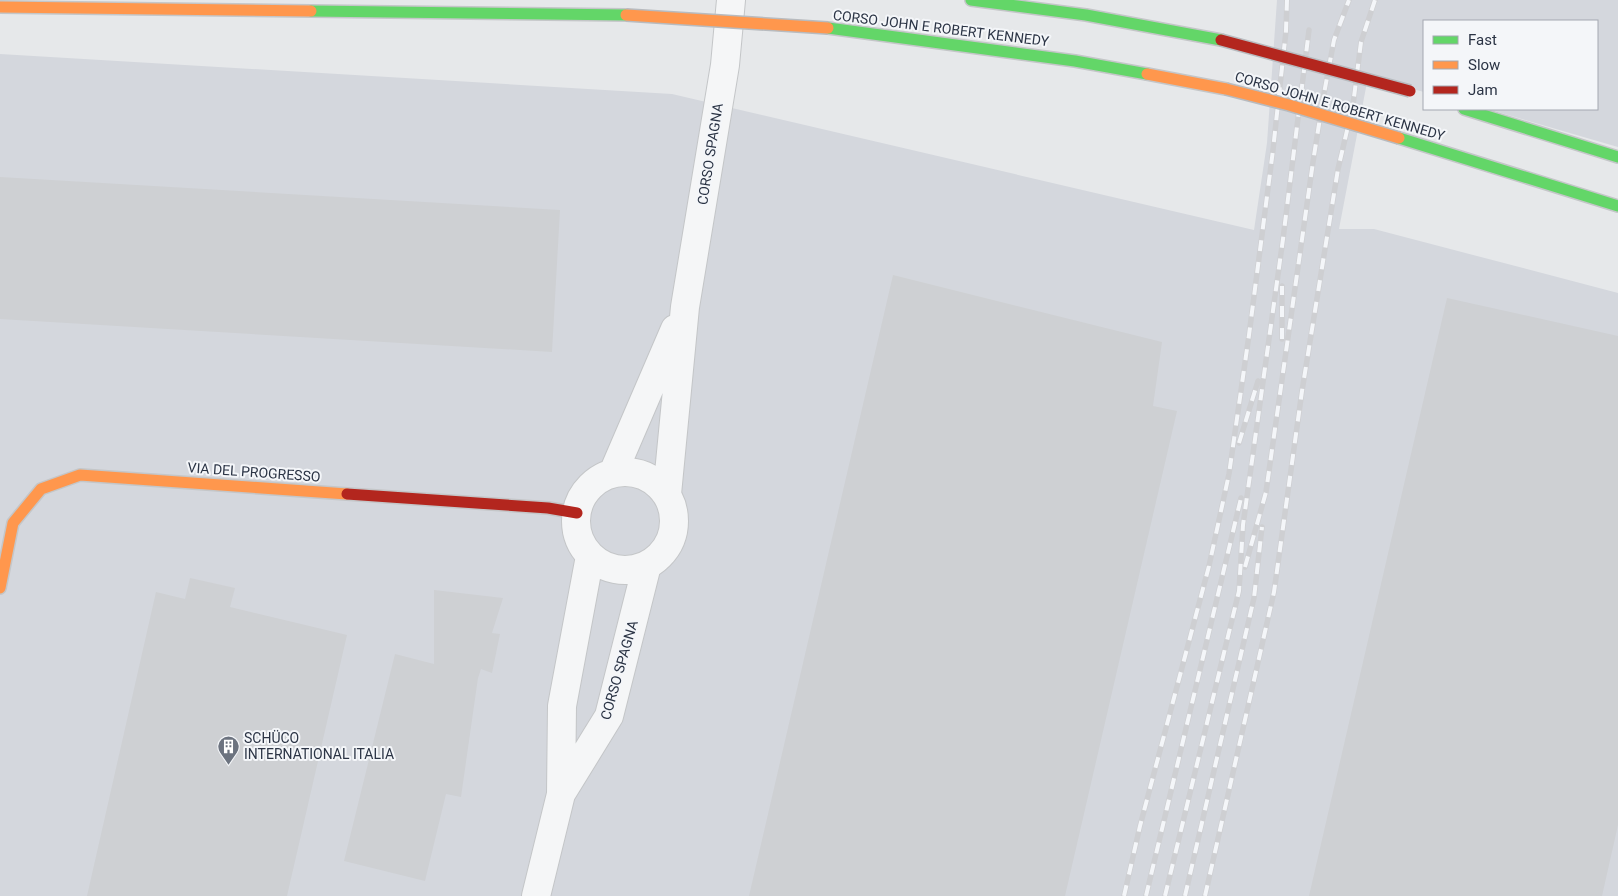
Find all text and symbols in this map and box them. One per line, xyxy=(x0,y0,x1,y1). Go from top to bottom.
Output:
street label: CORSO JOHN E ROBERT KENNEDY xyxy=(832,7,1051,49)
legend xyxy=(1423,20,1598,110)
text: Fast xyxy=(1468,31,1497,49)
text: Slow xyxy=(1468,56,1500,74)
street label: CORSO JOHN E ROBERT KENNEDY xyxy=(1233,68,1447,144)
text: Jam xyxy=(1468,81,1498,99)
street label: CORSO SPAGNA xyxy=(694,102,726,206)
street label: VIA DEL PROGRESSO xyxy=(187,459,321,485)
street label: CORSO SPAGNA xyxy=(597,618,641,722)
place label: SCHÜCO INTERNATIONAL ITALIA xyxy=(244,730,394,762)
building icon: SCHÜCO INTERNATIONAL ITALIA xyxy=(216,734,240,765)

